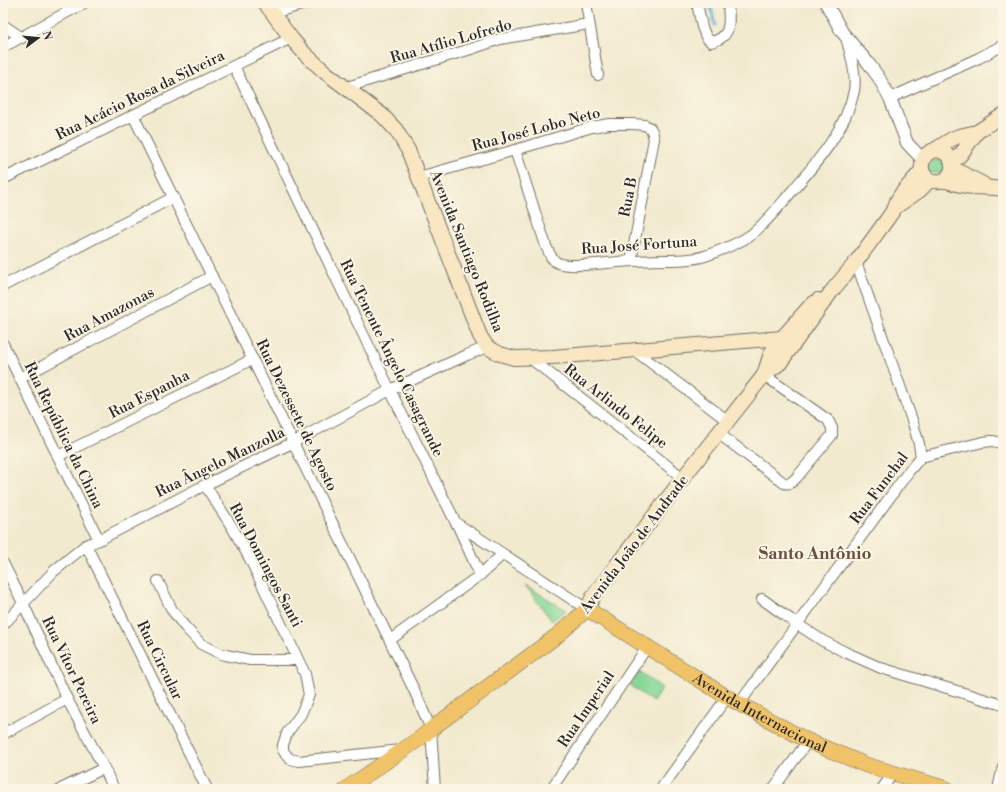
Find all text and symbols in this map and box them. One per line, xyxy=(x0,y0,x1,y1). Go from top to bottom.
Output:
street label: Rua Atílio Lofredo xyxy=(388,15,514,68)
north arrow xyxy=(18,18,58,58)
text: N xyxy=(39,29,55,42)
street label: Rua Acácio Rosa da Silveira xyxy=(53,46,228,145)
street label: Rua José Lobo Neto xyxy=(470,103,602,156)
street label: Avenida Santiago Rodilha xyxy=(425,167,508,335)
street label: Rua B xyxy=(615,176,642,219)
street label: Rua José Fortuna xyxy=(580,232,698,259)
street label: Rua Tenente Ângelo Casagrande xyxy=(335,256,449,460)
street label: Rua Amazonas xyxy=(61,283,158,346)
street label: Rua Dezessete de Agosto xyxy=(252,336,342,494)
street label: Rua República da China xyxy=(20,359,108,512)
street label: Rua Arlindo Felipe xyxy=(560,360,671,453)
street label: Rua Espanha xyxy=(106,366,193,423)
street label: Rua Ângelo Manzolla xyxy=(152,422,288,502)
street label: Rua Funchal xyxy=(846,448,913,528)
street label: Avenida João de Andrade xyxy=(576,471,693,618)
street label: Rua Domingos Santi xyxy=(225,500,306,631)
district label: Santo Antônio xyxy=(759,543,871,565)
street label: Rua Vítor Pereira xyxy=(37,613,106,727)
street label: Rua Circular xyxy=(132,617,187,703)
street label: Rua Imperial xyxy=(554,667,619,751)
street label: Avenida Internacional xyxy=(688,668,830,758)

